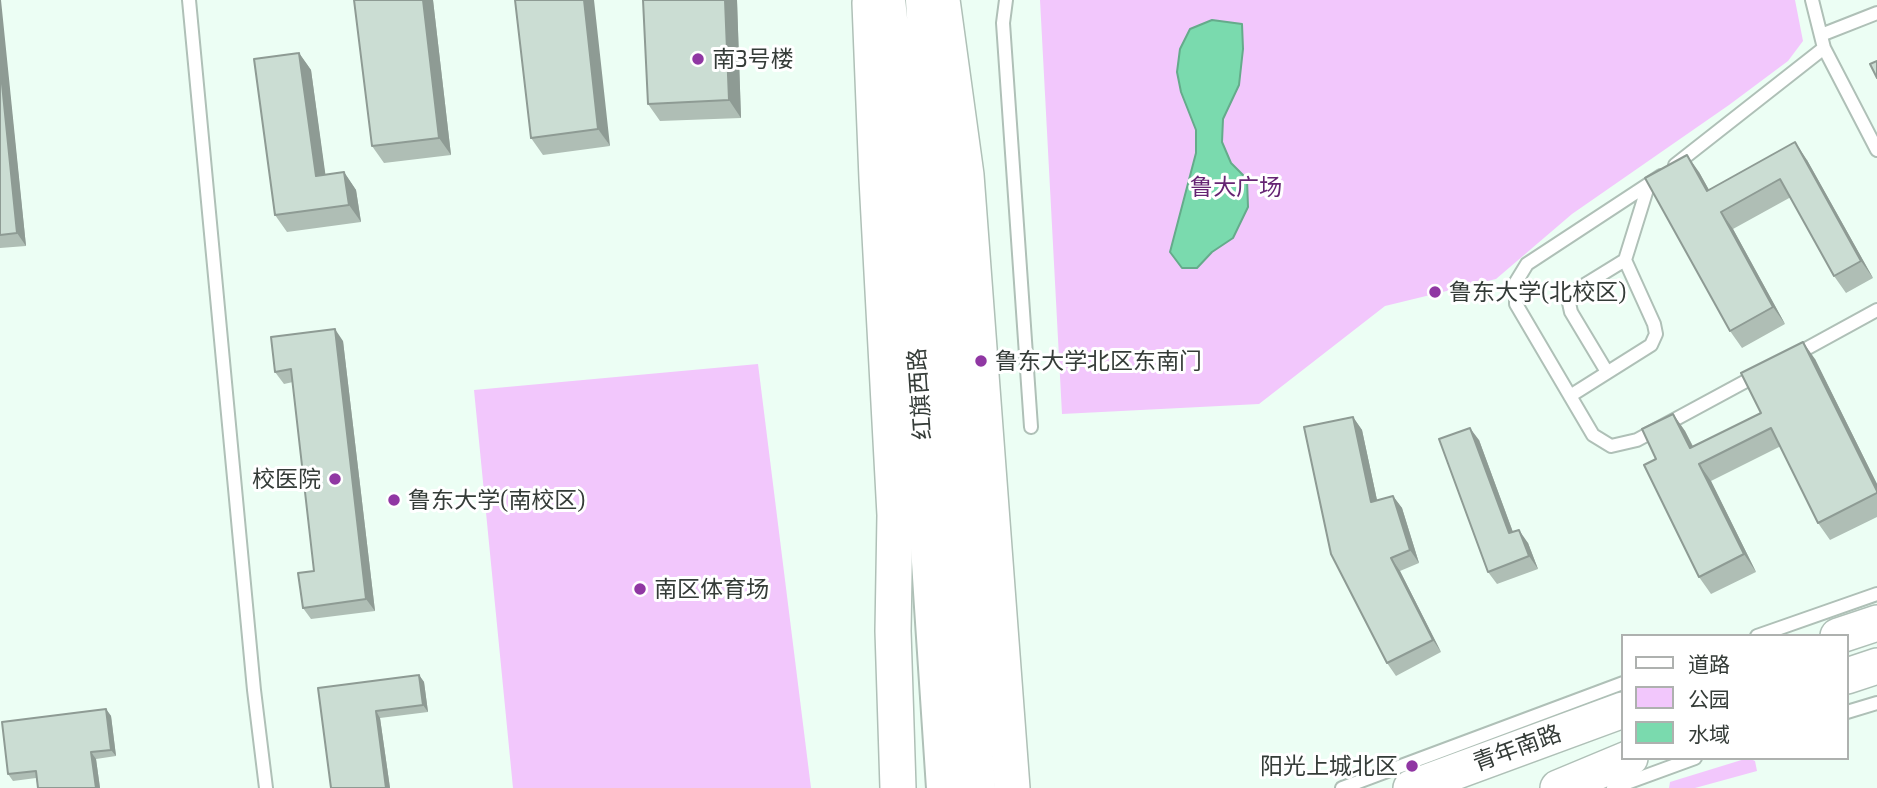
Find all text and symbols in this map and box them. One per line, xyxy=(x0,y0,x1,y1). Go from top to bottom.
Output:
place label: 南3号楼 xyxy=(712,45,794,73)
marker: 南3号楼 xyxy=(690,51,706,67)
park label: 鲁大广场 xyxy=(1190,173,1282,201)
place label: 鲁东大学(北校区) xyxy=(1449,278,1627,306)
marker: 鲁东大学(北校区) xyxy=(1427,284,1443,300)
street label: 红旗西路 xyxy=(903,347,937,441)
place label: 鲁东大学北区东南门 xyxy=(995,347,1202,375)
marker: 鲁东大学北区东南门 xyxy=(973,353,989,369)
place label: 校医院 xyxy=(252,465,321,493)
marker: 校医院 xyxy=(327,471,343,487)
place label: 鲁东大学(南校区) xyxy=(408,486,586,514)
marker: 鲁东大学(南校区) xyxy=(386,492,402,508)
place label: 南区体育场 xyxy=(654,575,769,603)
marker: 南区体育场 xyxy=(632,581,648,597)
legend xyxy=(1622,634,1849,760)
text: 道路 xyxy=(1688,651,1730,676)
text: 公园 xyxy=(1688,686,1730,711)
street label: 青年南路 xyxy=(1469,719,1565,777)
text: 水域 xyxy=(1688,721,1730,746)
place label: 阳光上城北区 xyxy=(1260,752,1398,780)
marker: 阳光上城北区 xyxy=(1404,758,1420,774)

